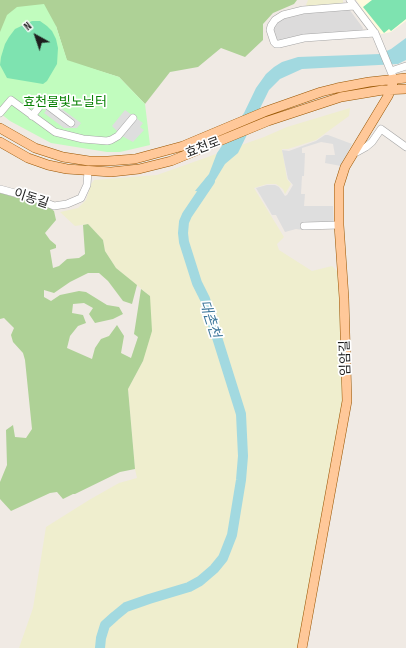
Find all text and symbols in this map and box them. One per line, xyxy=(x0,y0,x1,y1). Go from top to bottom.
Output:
north arrow xyxy=(16,16,56,56)
text: N xyxy=(22,20,34,33)
park label: 효천물빛노닐터 xyxy=(23,95,107,111)
street label: 효천로 xyxy=(183,134,223,162)
street label: 이동길 xyxy=(12,186,50,212)
water label: 대촌천 xyxy=(195,298,223,340)
street label: 임암길 xyxy=(338,340,354,376)

